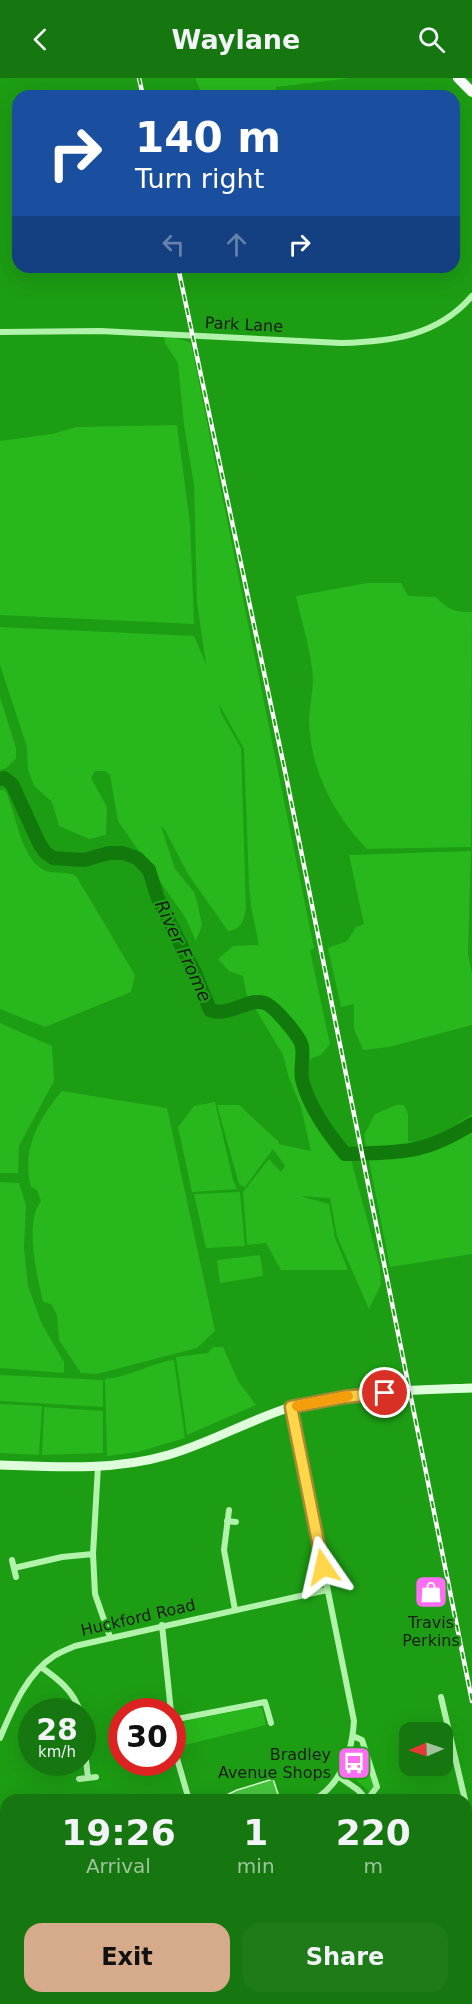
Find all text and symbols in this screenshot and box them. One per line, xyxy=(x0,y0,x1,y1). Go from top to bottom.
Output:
icon: back xyxy=(24,23,57,56)
icon: search xyxy=(415,23,448,56)
text: Waylane xyxy=(172,24,300,55)
text: 140 m xyxy=(135,113,281,162)
icon: right xyxy=(36,114,114,192)
text: Turn right xyxy=(135,163,264,194)
icon: left xyxy=(157,228,190,261)
icon: ahead xyxy=(220,228,253,261)
icon: right xyxy=(283,228,316,261)
street label: Park Lane xyxy=(204,313,284,336)
water label: River Frome xyxy=(151,897,216,1005)
pin xyxy=(359,1367,410,1418)
icon: arrive xyxy=(368,1376,401,1409)
position arrow xyxy=(291,1535,355,1599)
shop icon: Travis Perkins xyxy=(413,1574,449,1610)
street label: Huckford Road xyxy=(79,1595,197,1640)
place label: Travis Perkins xyxy=(402,1613,460,1650)
speed limit sign: 30 xyxy=(108,1698,186,1776)
text: 28 xyxy=(36,1712,78,1747)
north arrow xyxy=(399,1722,453,1776)
map controls xyxy=(399,1722,453,1776)
text: km/h xyxy=(38,1743,76,1761)
place label: Bradley Avenue Shops xyxy=(218,1745,331,1782)
bus stop icon: Bradley Avenue Shops xyxy=(336,1745,372,1781)
text: 19:26 xyxy=(61,1812,176,1853)
text: 1 xyxy=(243,1812,268,1853)
text: 220 xyxy=(336,1812,411,1853)
text: Arrival xyxy=(86,1854,151,1878)
text: min xyxy=(237,1854,275,1878)
text: m xyxy=(364,1854,383,1878)
button: Exit xyxy=(24,1923,230,1992)
button: Share xyxy=(242,1923,448,1992)

